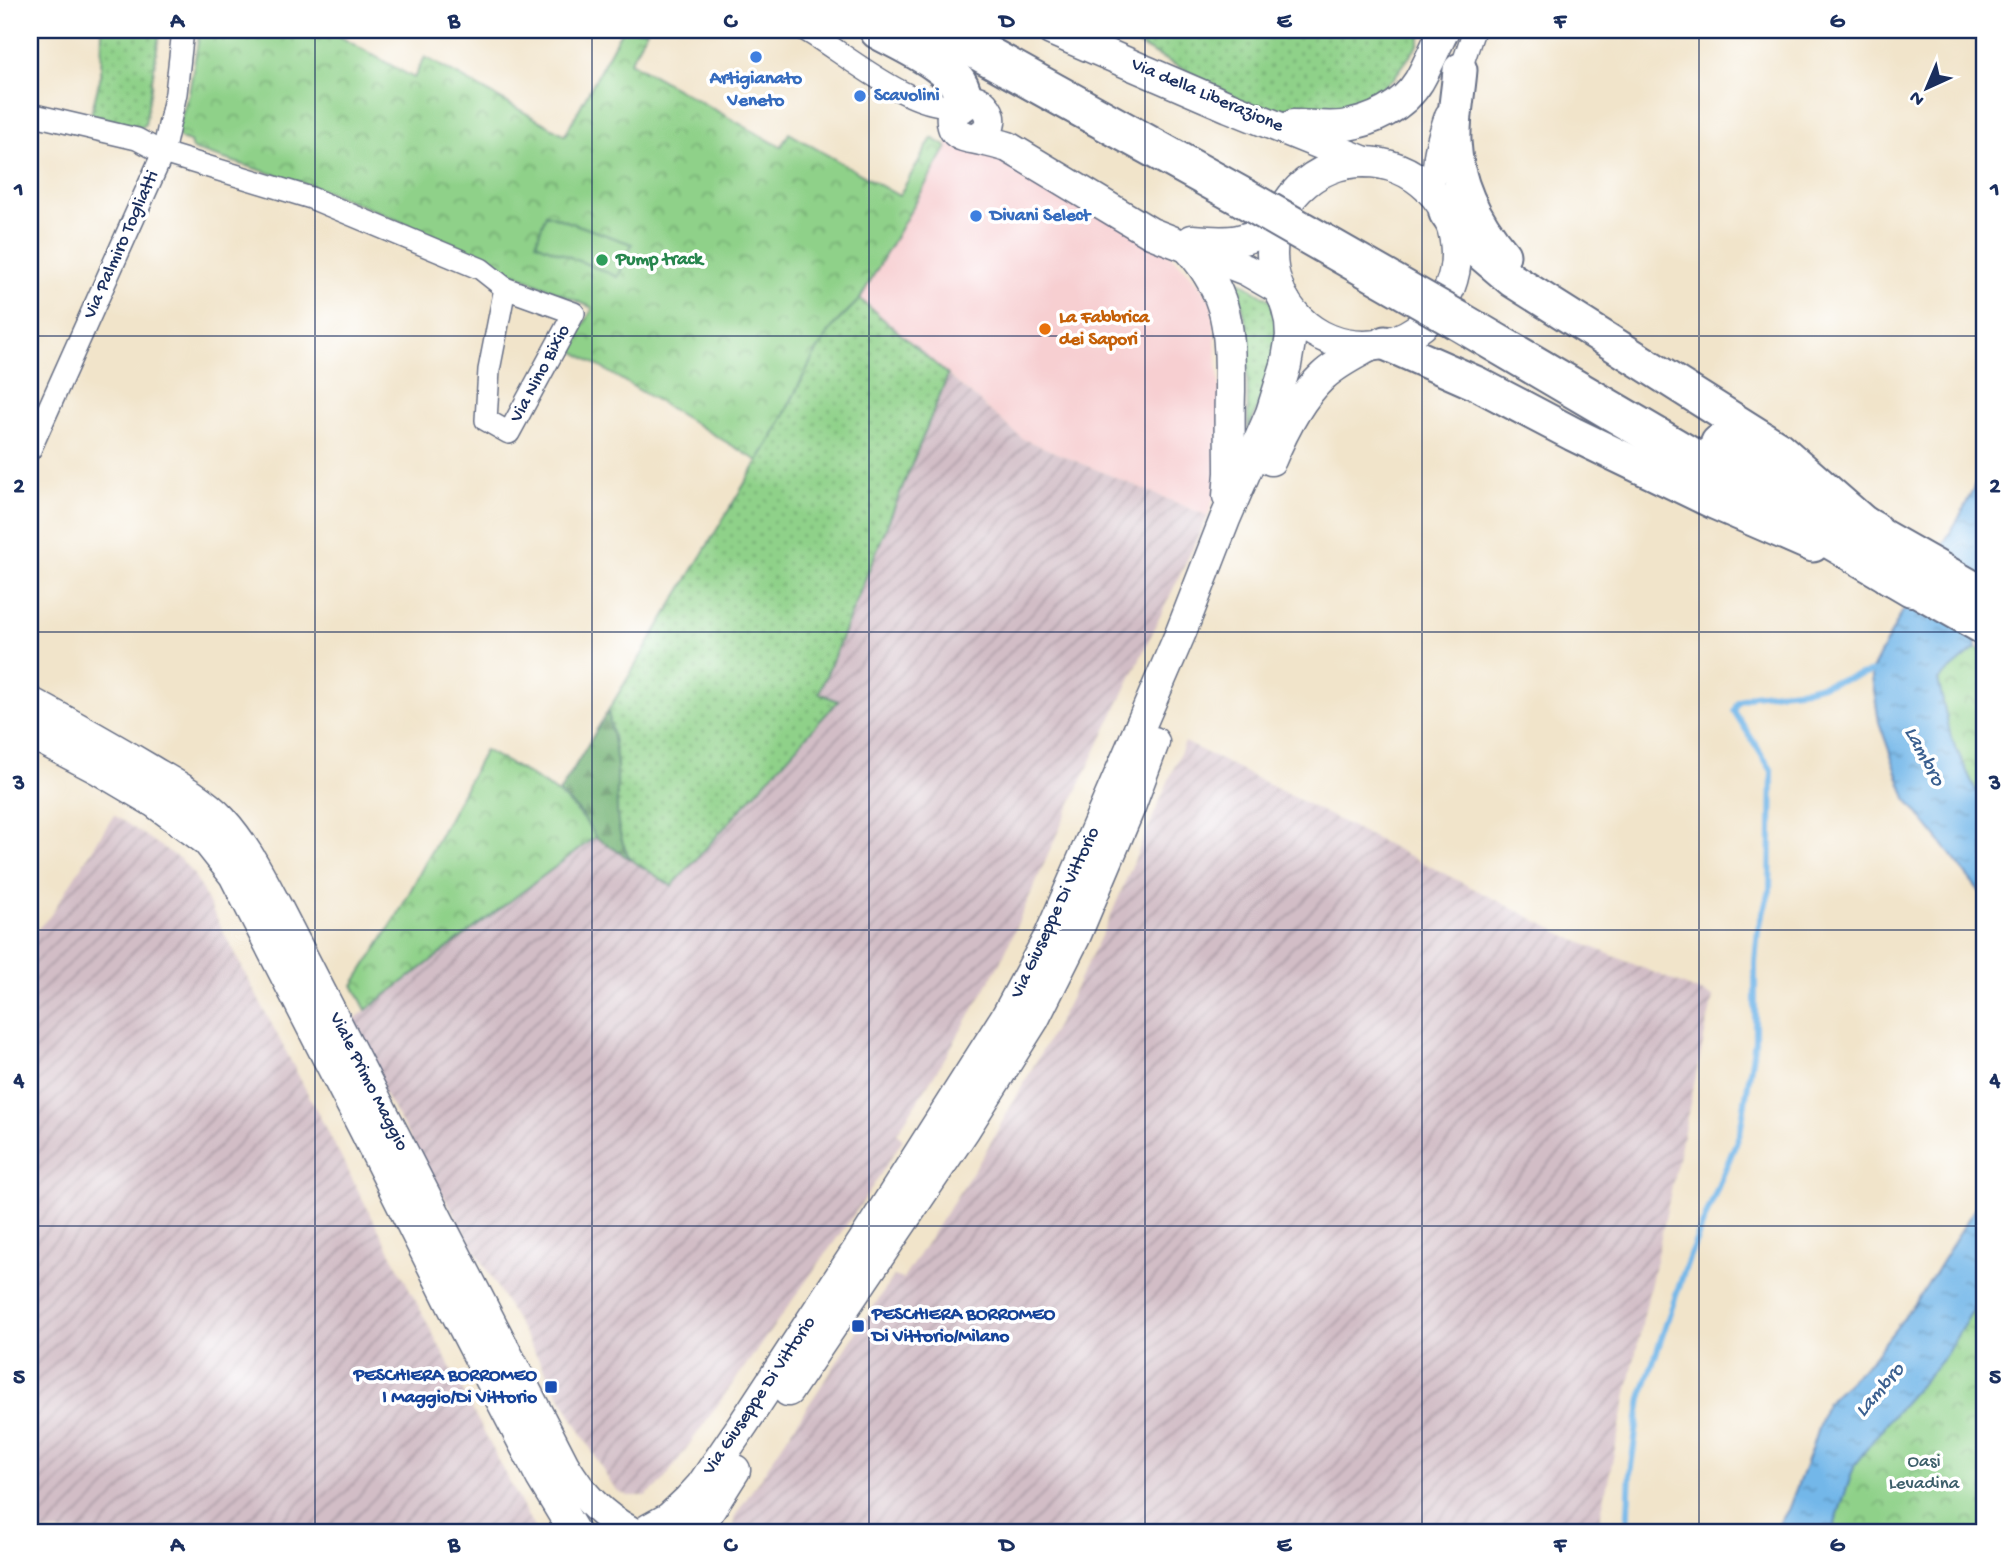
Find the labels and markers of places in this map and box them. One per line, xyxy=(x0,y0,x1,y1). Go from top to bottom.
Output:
marker: Artigianato Veneto xyxy=(748,49,764,65)
place label: Artigianato Veneto xyxy=(709,68,802,113)
place label: Scavolini xyxy=(874,85,940,108)
marker: Scavolini xyxy=(852,88,868,104)
place label: Divani Select xyxy=(988,205,1092,228)
marker: Divani Select xyxy=(968,208,984,224)
place label: Pump track xyxy=(615,249,705,272)
marker: Pump track xyxy=(594,252,610,268)
place label: La Fabbrica dei Sapori xyxy=(1059,307,1151,352)
marker: La Fabbrica dei Sapori xyxy=(1037,321,1053,337)
place label: PESCHIERA BORROMEO Di Vittorio/Milano xyxy=(870,1304,1056,1349)
marker: PESCHIERA BORROMEO Di Vittorio/Milano xyxy=(850,1318,866,1334)
place label: PESCHIERA BORROMEO I Maggio/Di Vittorio xyxy=(353,1365,538,1410)
marker: PESCHIERA BORROMEO I Maggio/Di Vittorio xyxy=(543,1379,559,1395)

